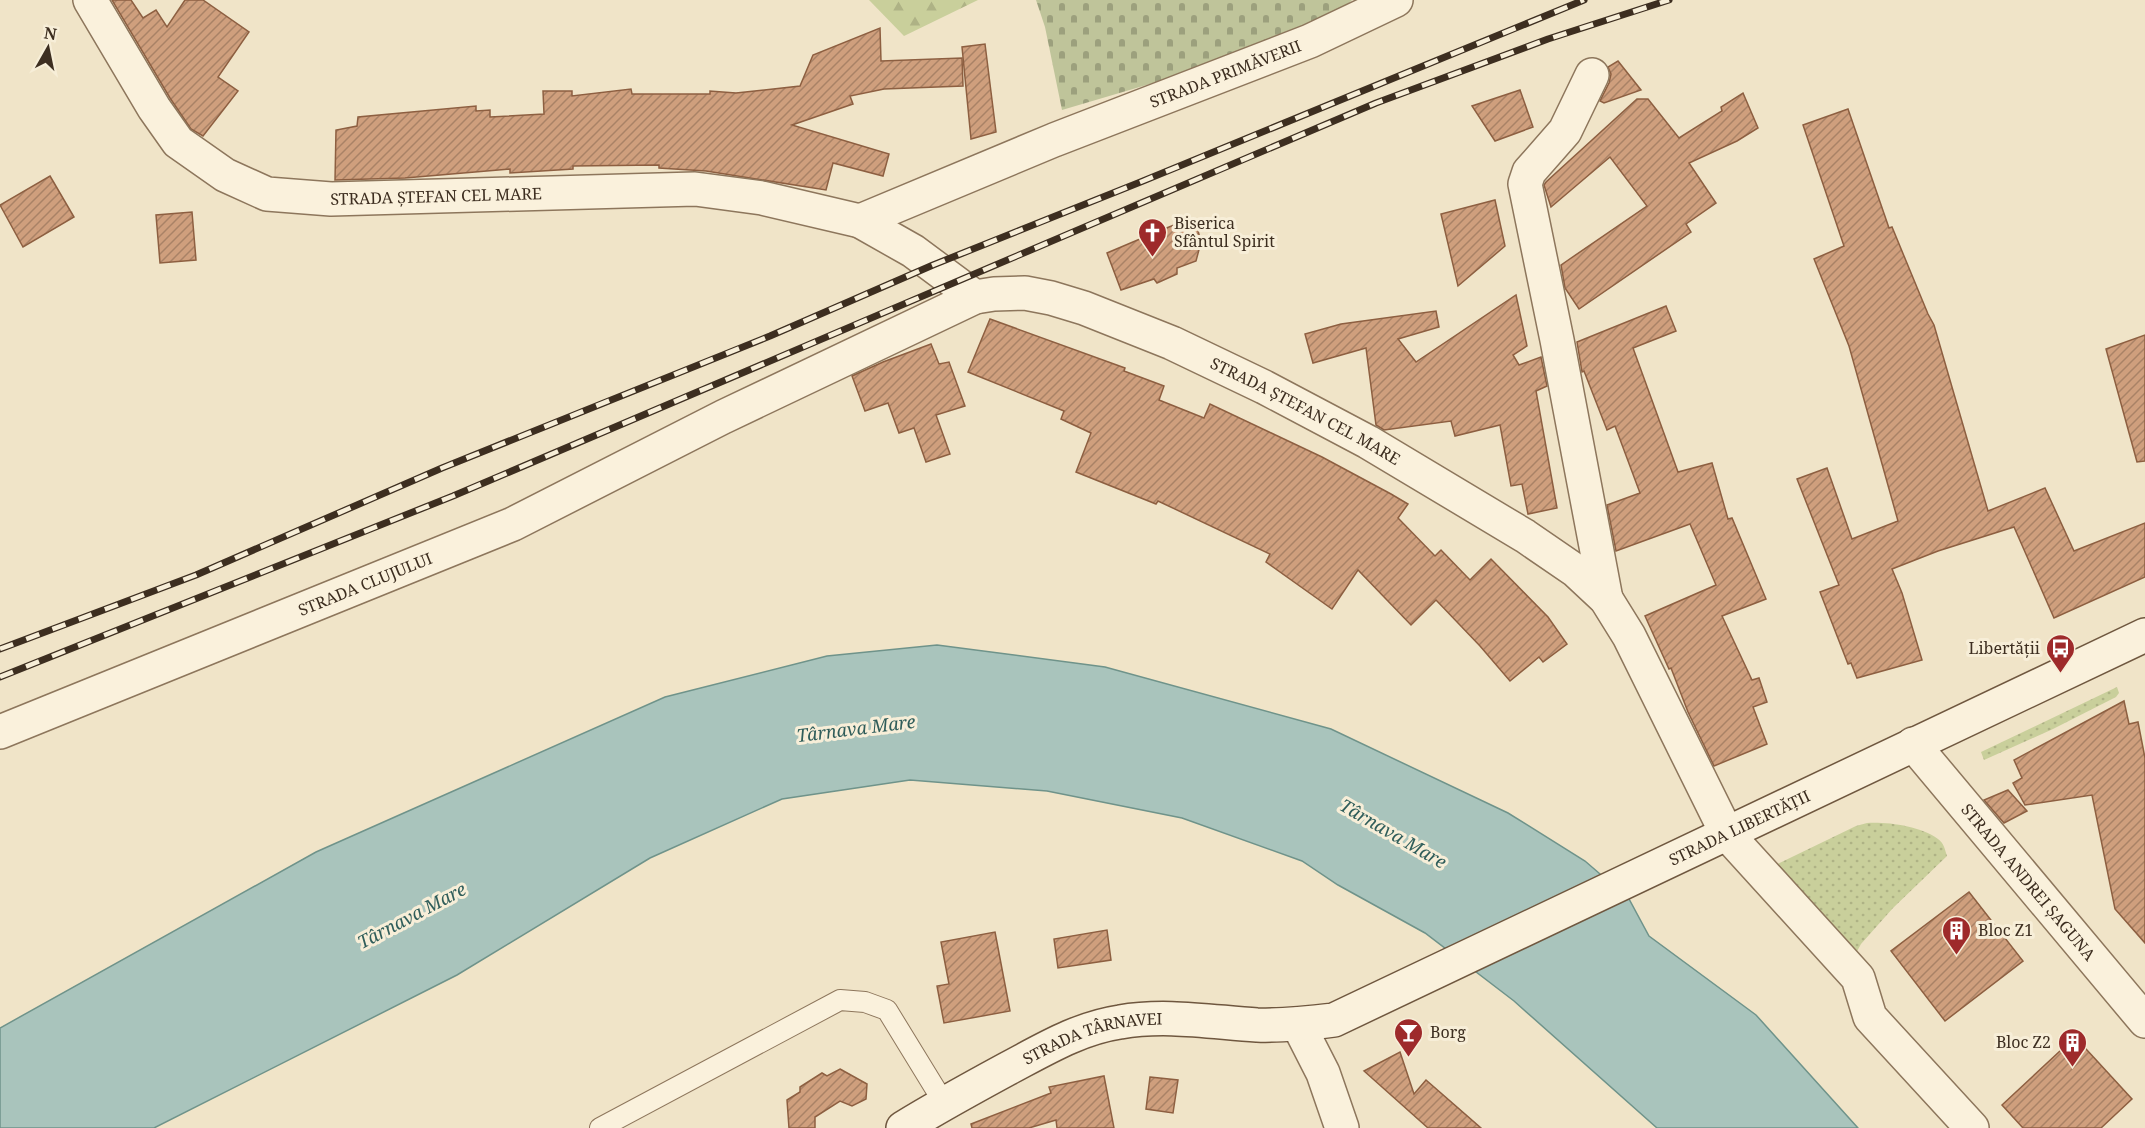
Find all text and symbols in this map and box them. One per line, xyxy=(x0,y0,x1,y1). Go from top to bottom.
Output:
north arrow xyxy=(18,18,78,78)
text: N xyxy=(42,21,59,45)
street label: STRADA PRIMĂVERII xyxy=(1146,34,1304,113)
street label: STRADA ȘTEFAN CEL MARE xyxy=(330,182,542,210)
place label: Biserica Sfântul Spirit xyxy=(1174,212,1275,252)
church icon: Biserica Sfântul Spirit xyxy=(1137,216,1169,258)
street label: STRADA ȘTEFAN CEL MARE xyxy=(1207,352,1404,470)
street label: STRADA CLUJULUI xyxy=(295,547,435,621)
bus stop icon: Libertății xyxy=(2045,632,2077,674)
place label: Libertății xyxy=(1968,637,2040,659)
water label: Târnava Mare xyxy=(795,709,917,747)
street label: STRADA LIBERTĂȚII xyxy=(1665,785,1814,871)
water label: Târnava Mare xyxy=(1336,793,1451,873)
street label: STRADA ANDREI ȘAGUNA xyxy=(1957,799,2101,966)
water label: Târnava Mare xyxy=(353,876,470,954)
building icon: Bloc Z1 xyxy=(1941,914,1973,956)
place label: Bloc Z1 xyxy=(1978,919,2033,941)
street label: STRADA TÂRNAVEI xyxy=(1019,1008,1163,1070)
bar icon: Borg xyxy=(1393,1016,1425,1058)
place label: Borg xyxy=(1430,1021,1466,1043)
building icon: Bloc Z2 xyxy=(2056,1026,2088,1068)
place label: Bloc Z2 xyxy=(1996,1031,2051,1053)

